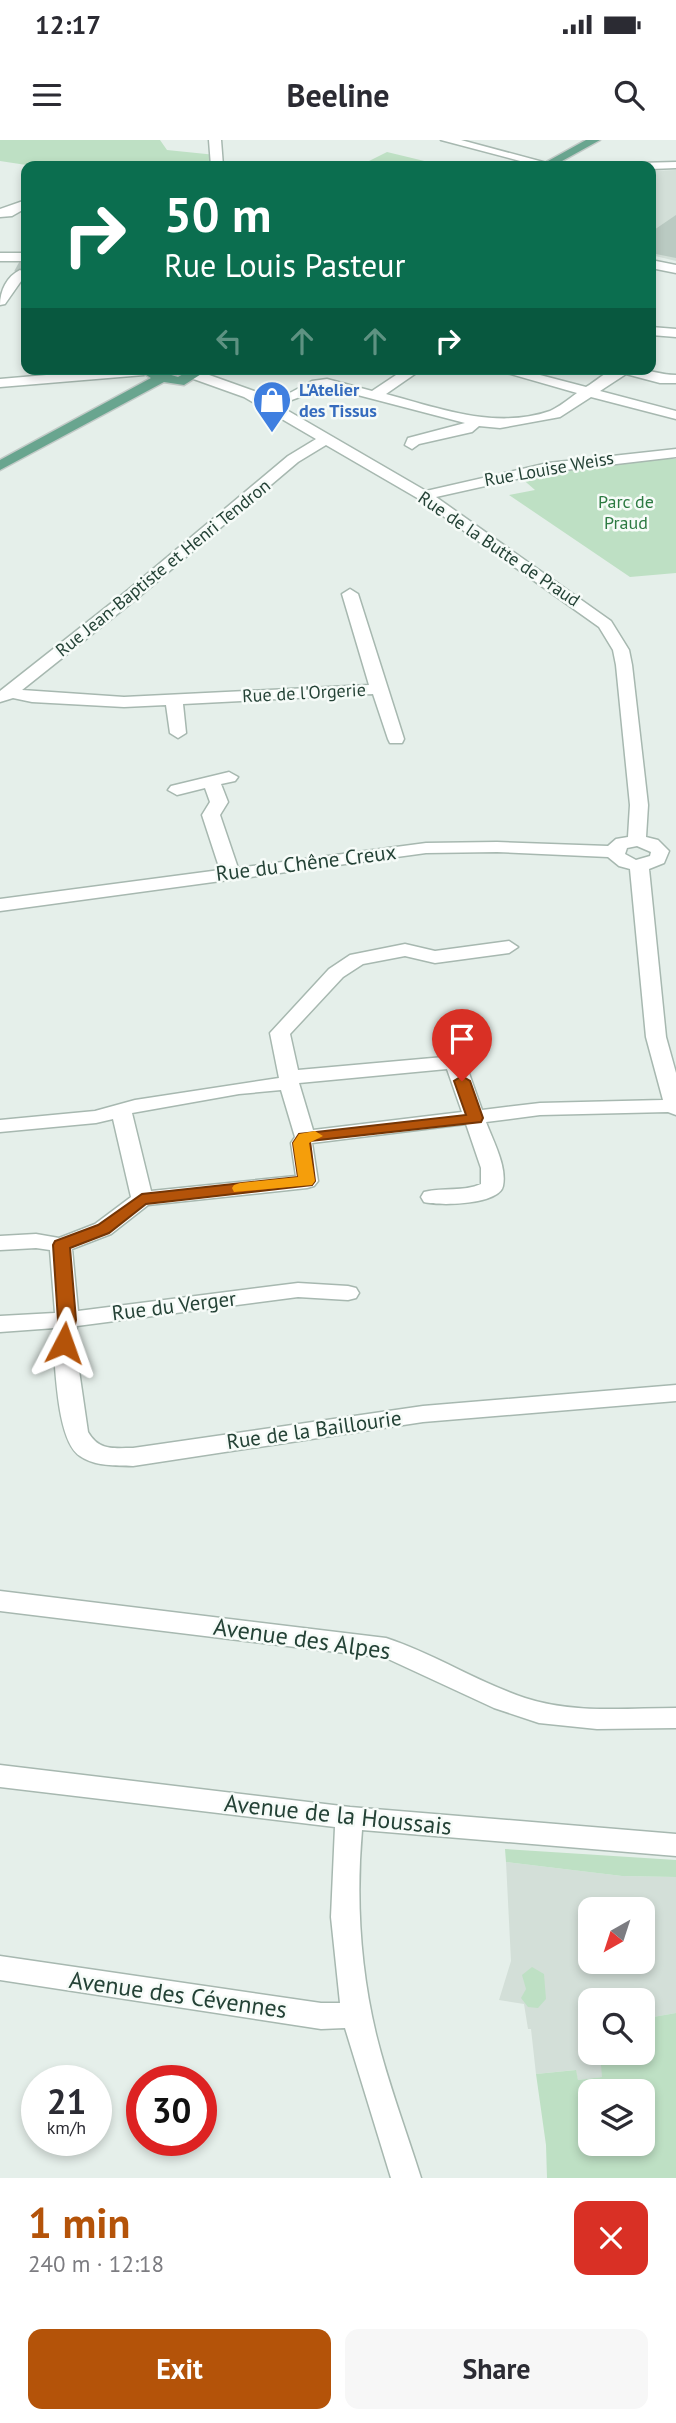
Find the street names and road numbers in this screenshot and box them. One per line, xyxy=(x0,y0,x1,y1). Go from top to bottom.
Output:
street label: Rue Louise Weiss xyxy=(482,446,615,491)
street label: Rue Jean-Baptiste et Henri Tendron xyxy=(51,474,275,661)
street label: Rue de la Butte de Praud xyxy=(414,486,585,611)
street label: Rue de l'Orgerie xyxy=(242,678,366,707)
street label: Rue du Chêne Creux xyxy=(214,838,398,887)
street label: Rue du Verger xyxy=(110,1284,238,1327)
street label: Rue de la Baillourie xyxy=(225,1404,403,1455)
street label: Avenue des Alpes xyxy=(212,1611,393,1666)
street label: Avenue de la Houssais xyxy=(223,1787,453,1842)
street label: Avenue des Cévennes xyxy=(67,1964,289,2025)

